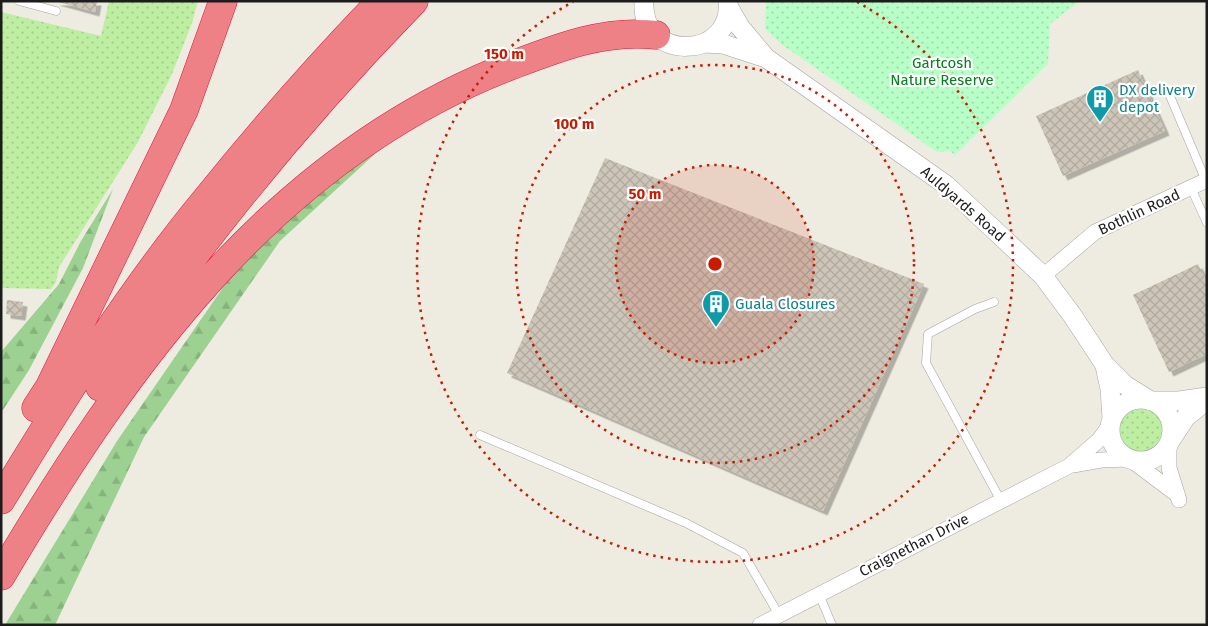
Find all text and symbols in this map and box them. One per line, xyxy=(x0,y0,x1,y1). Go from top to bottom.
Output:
text: 150 m xyxy=(484,45,524,63)
park label: Gartcosh Nature Reserve xyxy=(890,54,994,89)
place label: DX delivery depot xyxy=(1119,81,1196,116)
building icon: DX delivery depot xyxy=(1085,84,1115,123)
text: 100 m xyxy=(554,115,594,133)
street label: Auldyards Road xyxy=(917,163,1009,245)
text: 50 m xyxy=(628,185,662,203)
street label: Bothlin Road xyxy=(1095,185,1183,239)
centre of rings xyxy=(706,255,724,273)
building icon: Guala Closures xyxy=(701,289,731,328)
place label: Guala Closures xyxy=(735,295,835,313)
street label: Craignethan Drive xyxy=(856,510,972,580)

